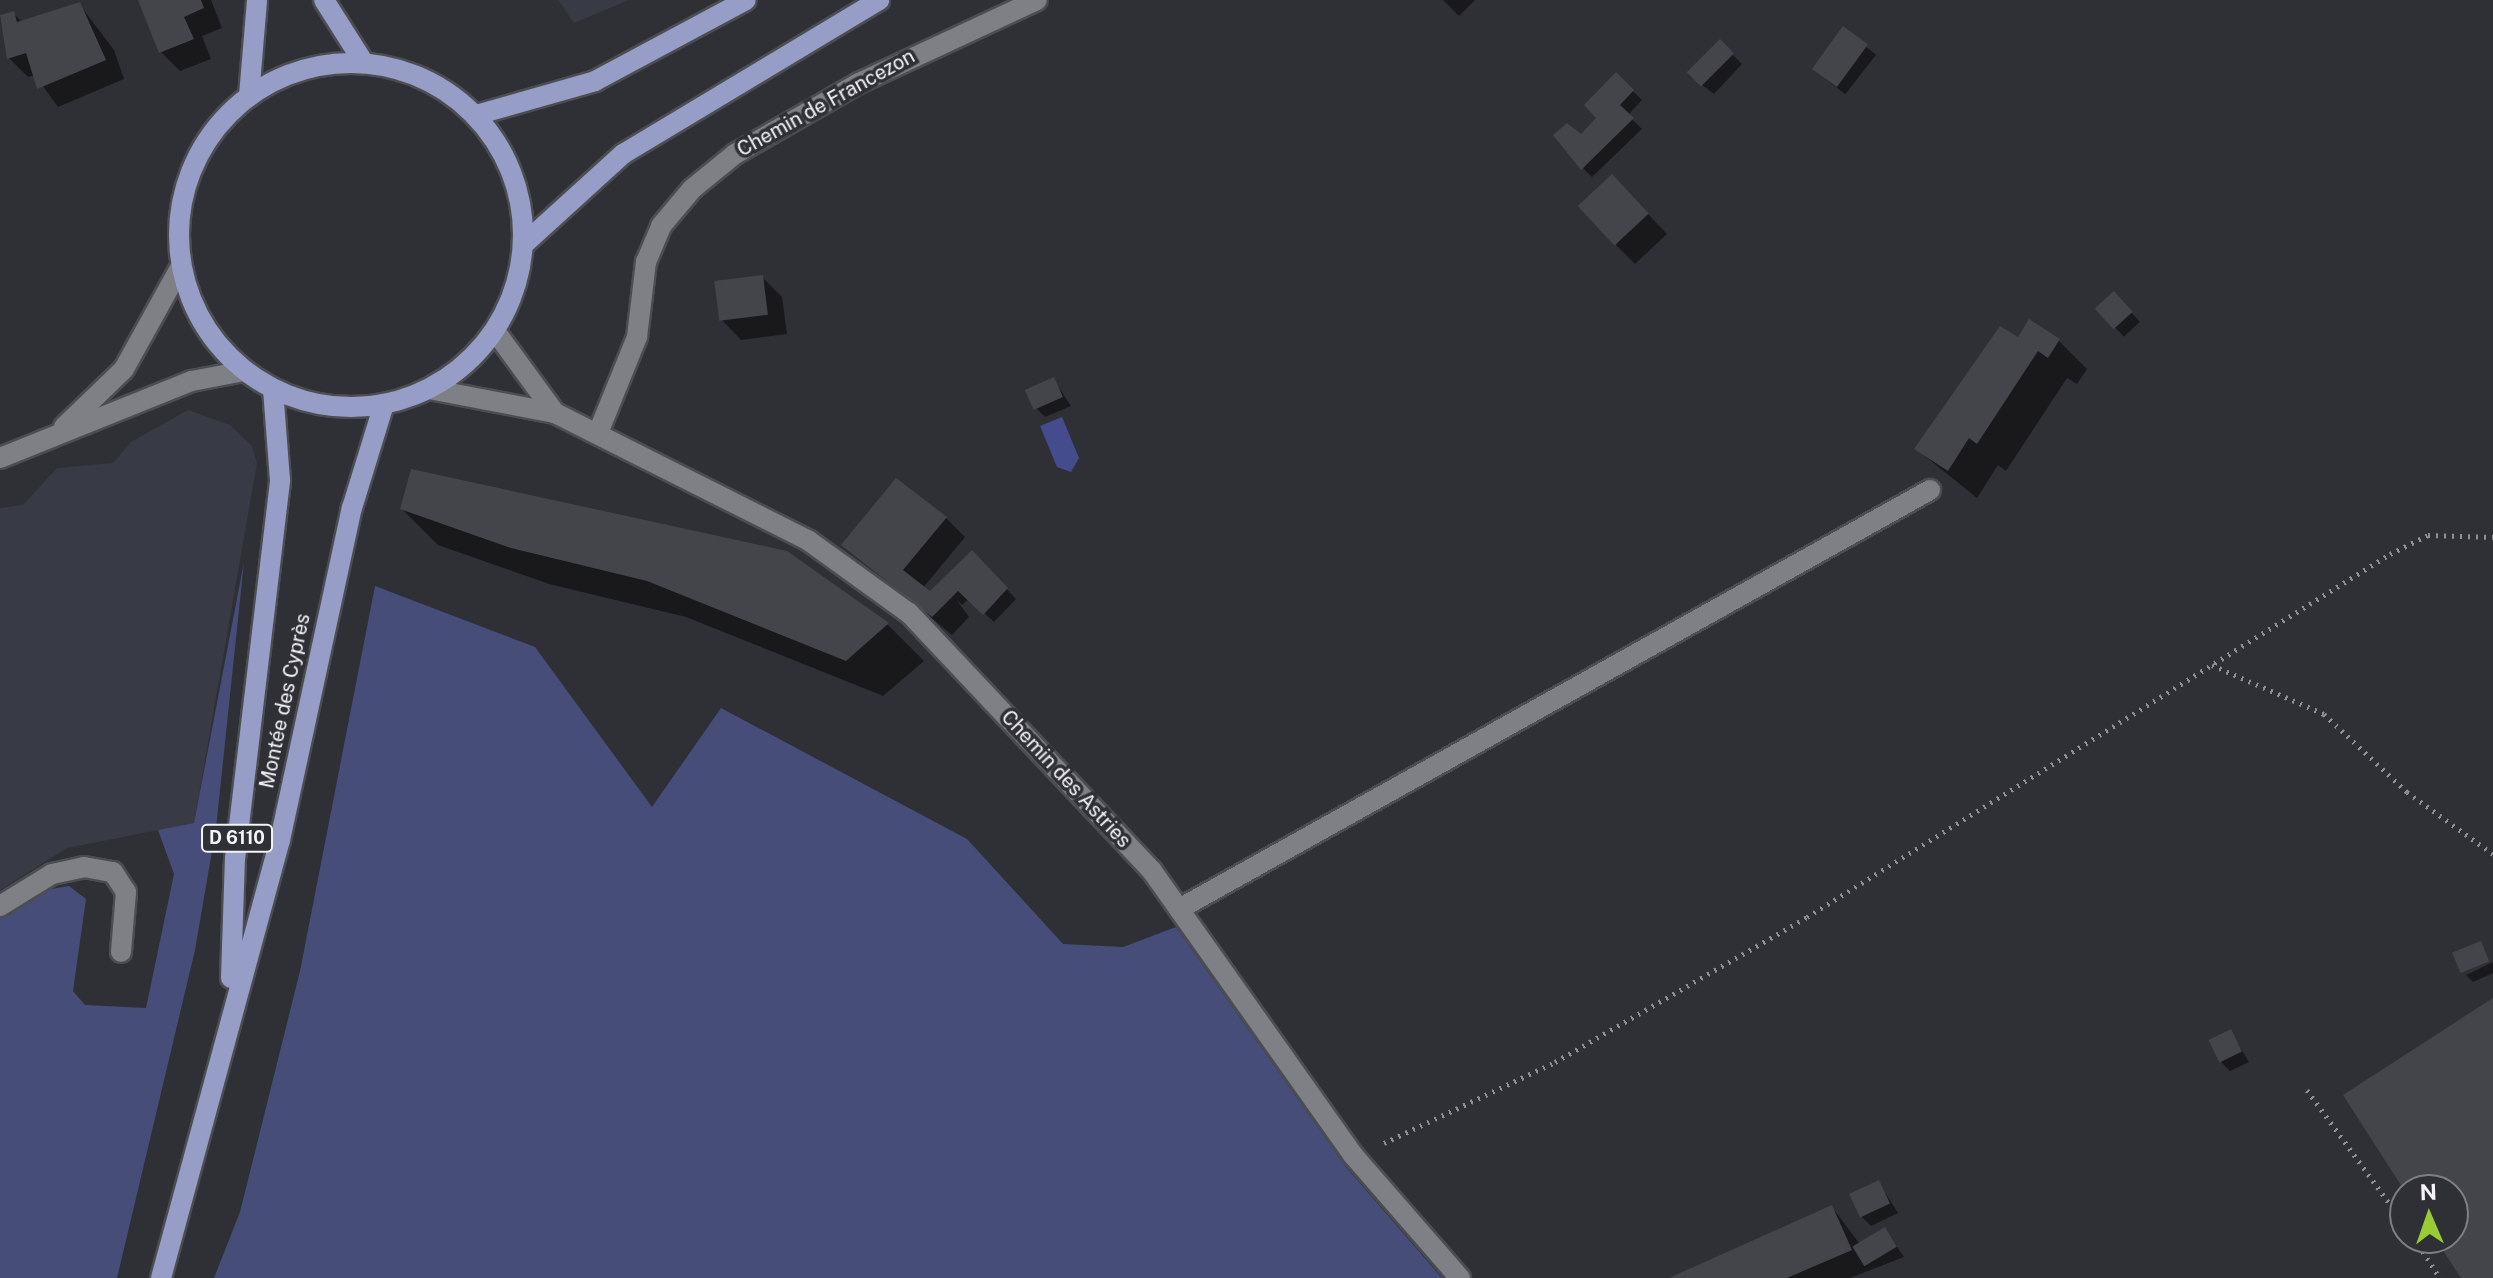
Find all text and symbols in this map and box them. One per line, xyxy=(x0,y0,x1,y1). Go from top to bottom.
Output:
street label: Chemin de Francezon xyxy=(733,44,919,162)
street label: Montée des Cyprès xyxy=(255,611,315,791)
street label: Chemin des Astries xyxy=(996,705,1136,853)
road number: D 6110 xyxy=(201,824,273,852)
north arrow xyxy=(2389,1174,2469,1254)
text: N xyxy=(2419,1179,2437,1205)

